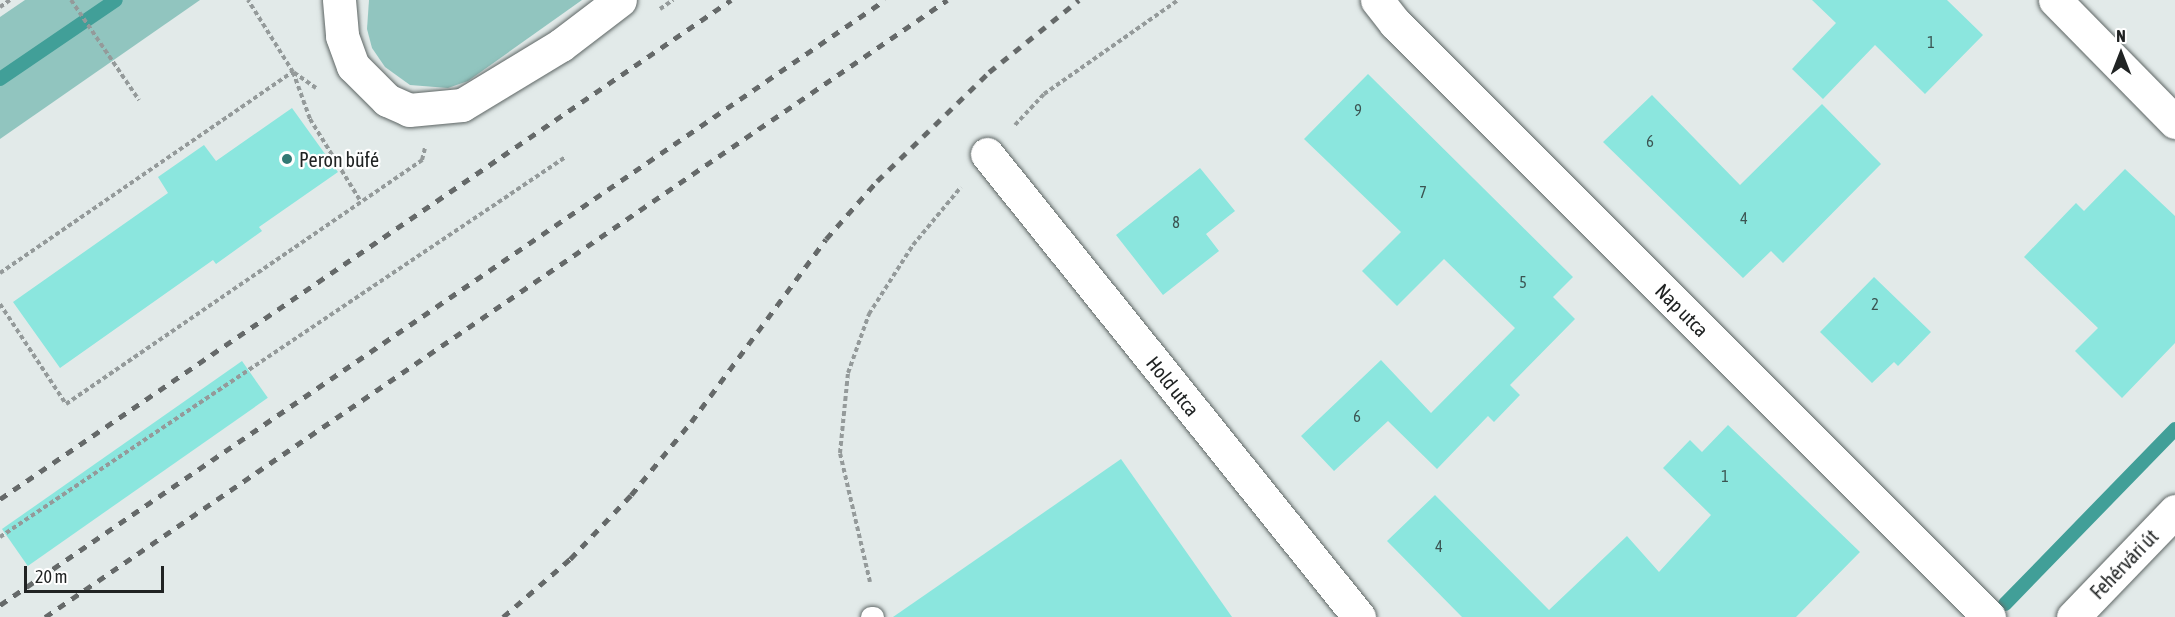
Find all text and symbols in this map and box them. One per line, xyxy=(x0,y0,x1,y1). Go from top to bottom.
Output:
north arrow xyxy=(2091,24,2151,84)
text: N xyxy=(2116,27,2126,45)
house number: 1 xyxy=(1927,32,1935,52)
house number: 9 xyxy=(1354,100,1362,120)
house number: 6 xyxy=(1646,131,1654,151)
place label: Peron büfé xyxy=(299,147,379,171)
marker: Peron büfé xyxy=(280,152,294,166)
house number: 7 xyxy=(1419,182,1427,202)
house number: 4 xyxy=(1740,208,1748,228)
house number: 8 xyxy=(1172,212,1180,232)
house number: 5 xyxy=(1519,272,1527,292)
street label: Nap utca xyxy=(1650,278,1714,342)
house number: 2 xyxy=(1871,294,1879,314)
street label: Hold utca xyxy=(1142,351,1204,421)
house number: 6 xyxy=(1353,406,1361,426)
house number: 1 xyxy=(1721,466,1729,486)
street label: Fehérvári út xyxy=(2085,524,2163,604)
house number: 4 xyxy=(1435,536,1443,556)
scale bar xyxy=(27,554,166,592)
text: 20 m xyxy=(35,566,67,587)

